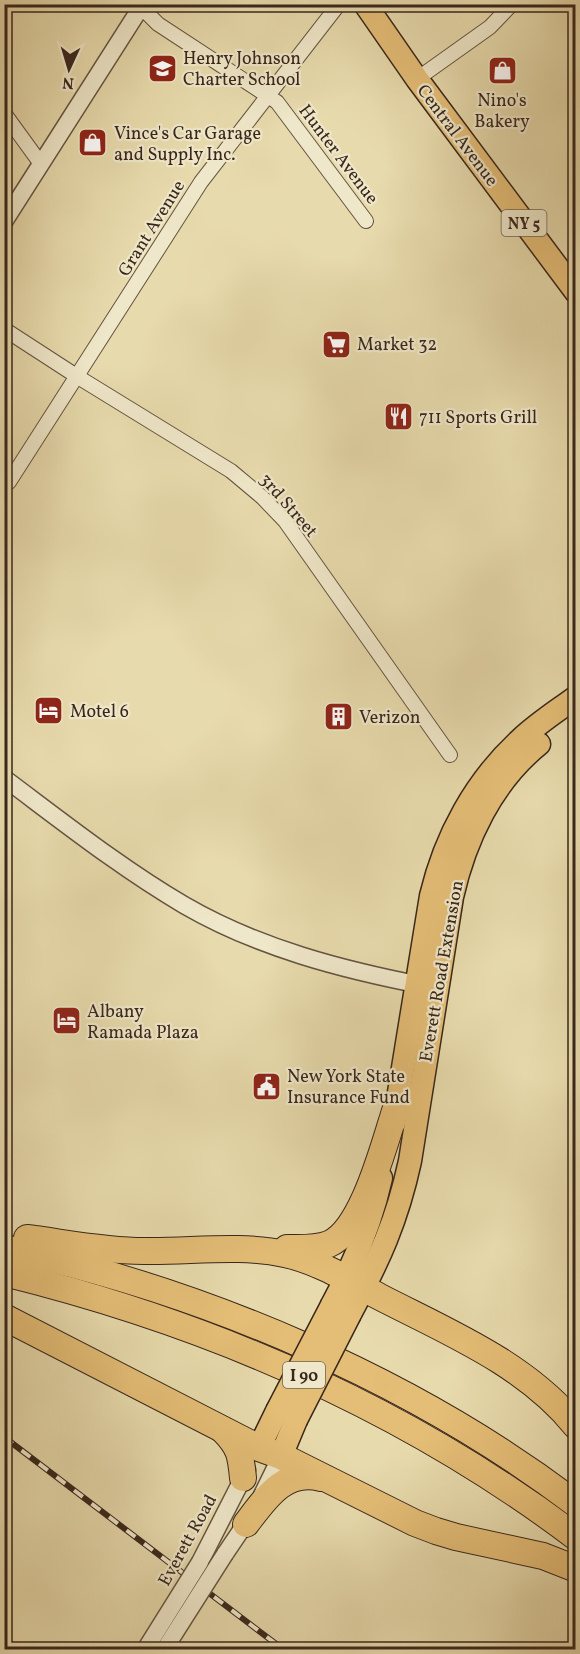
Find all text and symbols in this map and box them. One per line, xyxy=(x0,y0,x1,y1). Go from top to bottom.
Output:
north arrow xyxy=(39,39,99,99)
place label: Henry Johnson Charter School xyxy=(183,47,301,93)
school or university icon: Henry Johnson Charter School xyxy=(146,52,178,84)
shop icon: Nino's Bakery xyxy=(486,55,518,87)
text: N xyxy=(61,71,75,93)
street label: Central Avenue xyxy=(410,80,503,192)
place label: Nino's Bakery xyxy=(474,89,530,135)
street label: Hunter Avenue xyxy=(292,100,384,210)
place label: Vince's Car Garage and Supply Inc. xyxy=(114,122,261,168)
shop icon: Vince's Car Garage and Supply Inc. xyxy=(77,127,109,159)
street label: Grant Avenue xyxy=(113,176,192,282)
road number: NY 5 xyxy=(502,210,546,236)
supermarket icon: Market 32 xyxy=(320,328,352,360)
place label: Market 32 xyxy=(357,333,437,358)
restaurant icon: 711 Sports Grill xyxy=(382,401,414,433)
place label: 711 Sports Grill xyxy=(419,406,537,431)
street label: 3rd Street xyxy=(253,468,323,544)
hotel icon: Motel 6 xyxy=(33,695,65,727)
place label: Motel 6 xyxy=(70,700,129,725)
building icon: Verizon xyxy=(322,701,354,733)
place label: Verizon xyxy=(359,706,421,731)
street label: Everett Road Extension xyxy=(414,878,471,1064)
place label: Albany Ramada Plaza xyxy=(87,1000,199,1046)
hotel icon: Albany Ramada Plaza xyxy=(50,1005,82,1037)
place label: New York State Insurance Fund xyxy=(287,1065,410,1111)
public building icon: New York State Insurance Fund xyxy=(250,1070,282,1102)
road number: I 90 xyxy=(283,1362,325,1388)
street label: Everett Road xyxy=(153,1490,224,1591)

